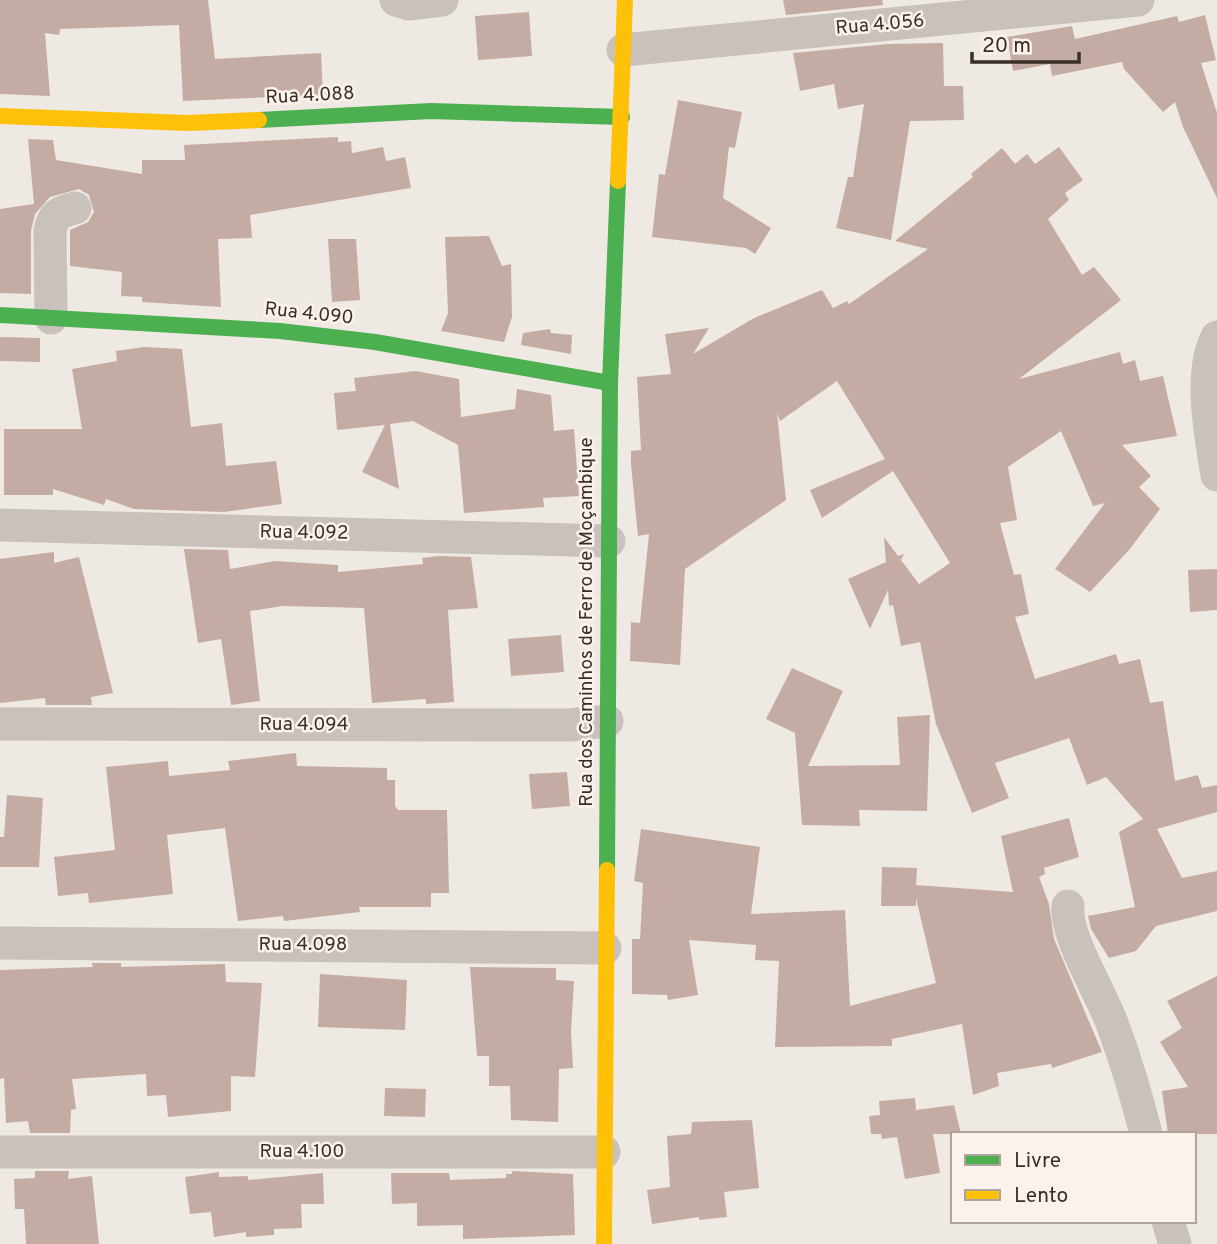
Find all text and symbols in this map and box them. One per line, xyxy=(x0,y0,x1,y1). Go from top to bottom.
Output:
street label: Rua 4.056 xyxy=(835,9,925,41)
scale bar xyxy=(972,21,1079,65)
text: 20 m xyxy=(982,33,1031,60)
street label: Rua 4.088 xyxy=(265,82,355,110)
street label: Rua 4.090 xyxy=(263,297,355,331)
street label: Rua dos Caminhos de Ferro de Moçambique xyxy=(575,437,599,807)
street label: Rua 4.092 xyxy=(259,520,349,546)
street label: Rua 4.094 xyxy=(259,713,349,737)
street label: Rua 4.098 xyxy=(259,933,347,957)
legend xyxy=(951,1132,1196,1223)
street label: Rua 4.100 xyxy=(259,1140,345,1164)
text: Livre xyxy=(1014,1148,1061,1175)
text: Lento xyxy=(1014,1183,1068,1210)

